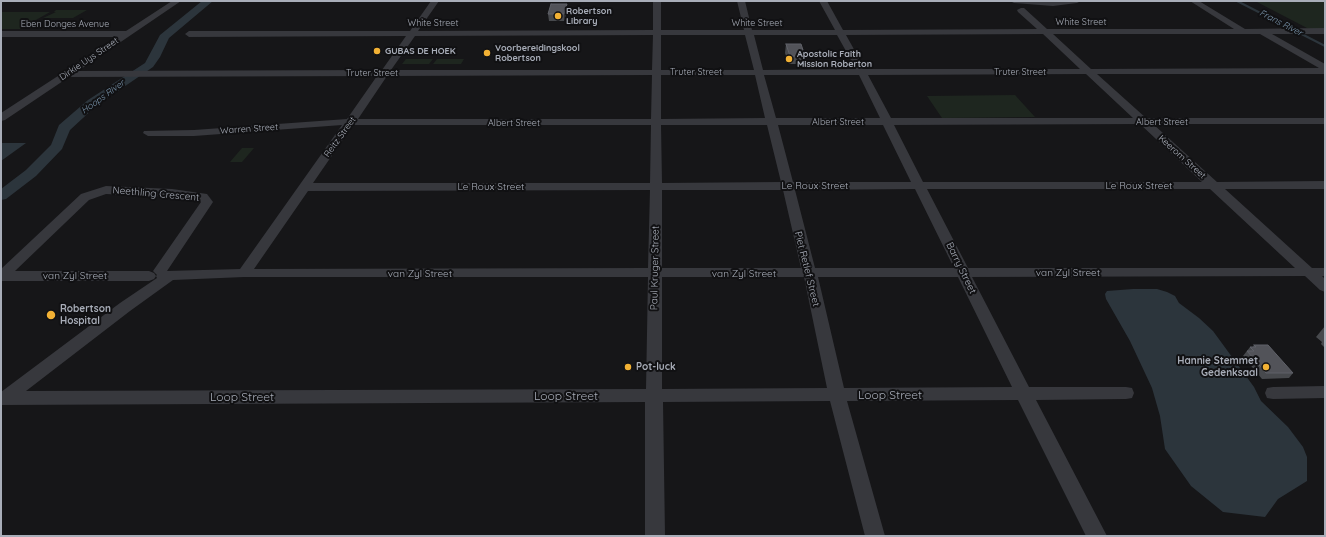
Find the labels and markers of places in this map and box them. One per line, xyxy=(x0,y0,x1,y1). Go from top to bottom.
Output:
place label: Robertson Library xyxy=(566,6,612,27)
marker: Robertson Library xyxy=(553,11,563,21)
place label: Voorbereidingskool Robertson xyxy=(495,43,580,64)
marker: GUBAS DE HOEK xyxy=(372,46,382,56)
place label: GUBAS DE HOEK xyxy=(385,46,456,56)
marker: Voorbereidingskool Robertson xyxy=(482,48,492,58)
place label: Apostolic Faith Mission Roberton xyxy=(797,49,872,70)
marker: Apostolic Faith Mission Roberton xyxy=(784,54,794,64)
place label: Robertson Hospital xyxy=(60,303,111,326)
marker: Robertson Hospital xyxy=(45,309,57,321)
place label: Hannie Stemmet Gedenksaal xyxy=(1177,355,1258,378)
place label: Pot-luck xyxy=(636,361,676,373)
marker: Pot-luck xyxy=(623,362,633,372)
marker: Hannie Stemmet Gedenksaal xyxy=(1261,362,1271,372)

